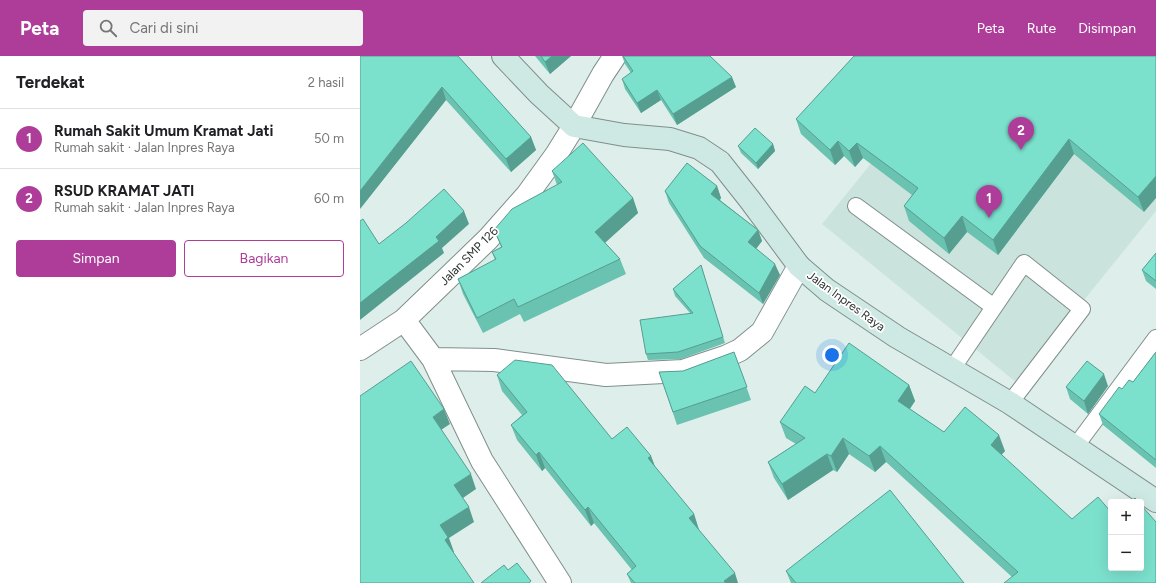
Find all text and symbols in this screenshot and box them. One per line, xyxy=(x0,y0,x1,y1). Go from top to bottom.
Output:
search box xyxy=(83,10,363,46)
text: Peta xyxy=(20,17,59,40)
icon: search xyxy=(97,17,119,39)
text: Cari di sini xyxy=(129,19,198,37)
text: Peta xyxy=(977,20,1005,37)
text: Rute xyxy=(1027,20,1056,37)
text: Disimpan xyxy=(1078,20,1136,37)
text: Terdekat xyxy=(16,72,85,92)
text: 2 hasil xyxy=(308,75,344,90)
pin: 2 xyxy=(1008,117,1034,150)
text: Rumah Sakit Umum Kramat Jati xyxy=(54,122,273,140)
text: 1 xyxy=(26,131,32,146)
text: 50 m xyxy=(314,131,344,146)
text: Rumah sakit · Jalan Inpres Raya xyxy=(54,140,235,155)
text: RSUD KRAMAT JATI xyxy=(54,182,194,200)
pin: 1 xyxy=(976,185,1002,218)
text: 2 xyxy=(25,191,33,206)
text: 60 m xyxy=(314,191,344,206)
text: Rumah sakit · Jalan Inpres Raya xyxy=(54,200,235,215)
street label: Jalan SMP 126 xyxy=(437,224,501,288)
button: Simpan xyxy=(16,240,176,277)
button: Bagikan xyxy=(184,240,344,277)
street label: Jalan Inpres Raya xyxy=(804,268,888,334)
your location xyxy=(822,345,842,365)
map controls xyxy=(1108,499,1144,571)
button: + xyxy=(1108,499,1144,535)
button: − xyxy=(1108,535,1144,571)

